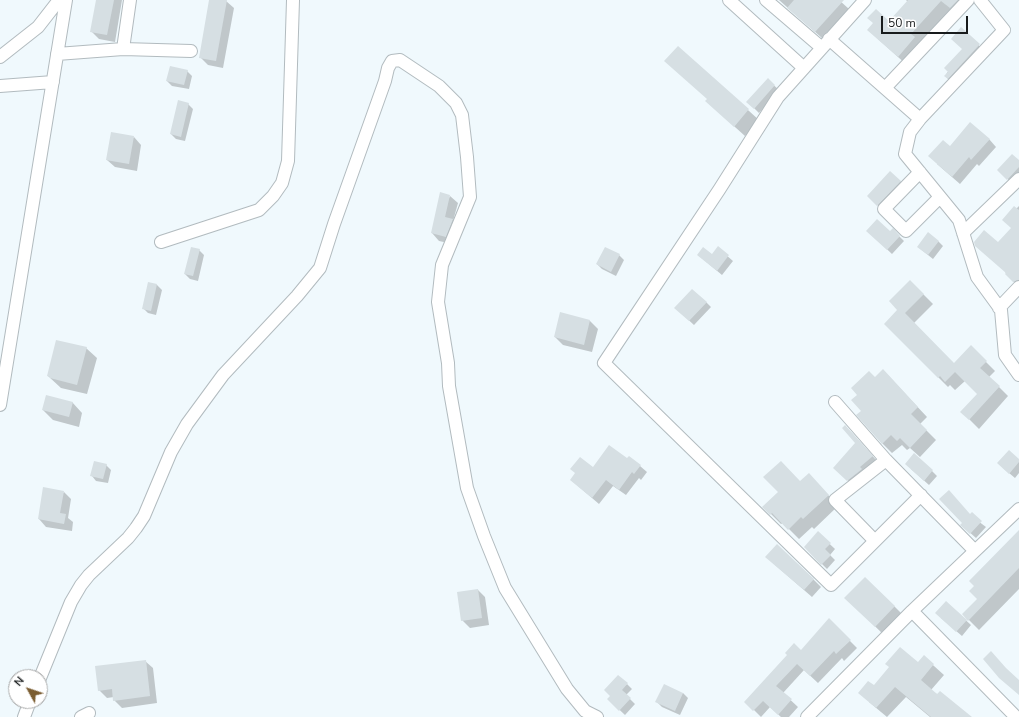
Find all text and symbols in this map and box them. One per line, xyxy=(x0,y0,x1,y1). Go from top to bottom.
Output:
scale bar xyxy=(883,8,970,34)
text: 50 m xyxy=(888,15,916,31)
north arrow xyxy=(8,669,48,709)
text: N xyxy=(11,674,28,690)

